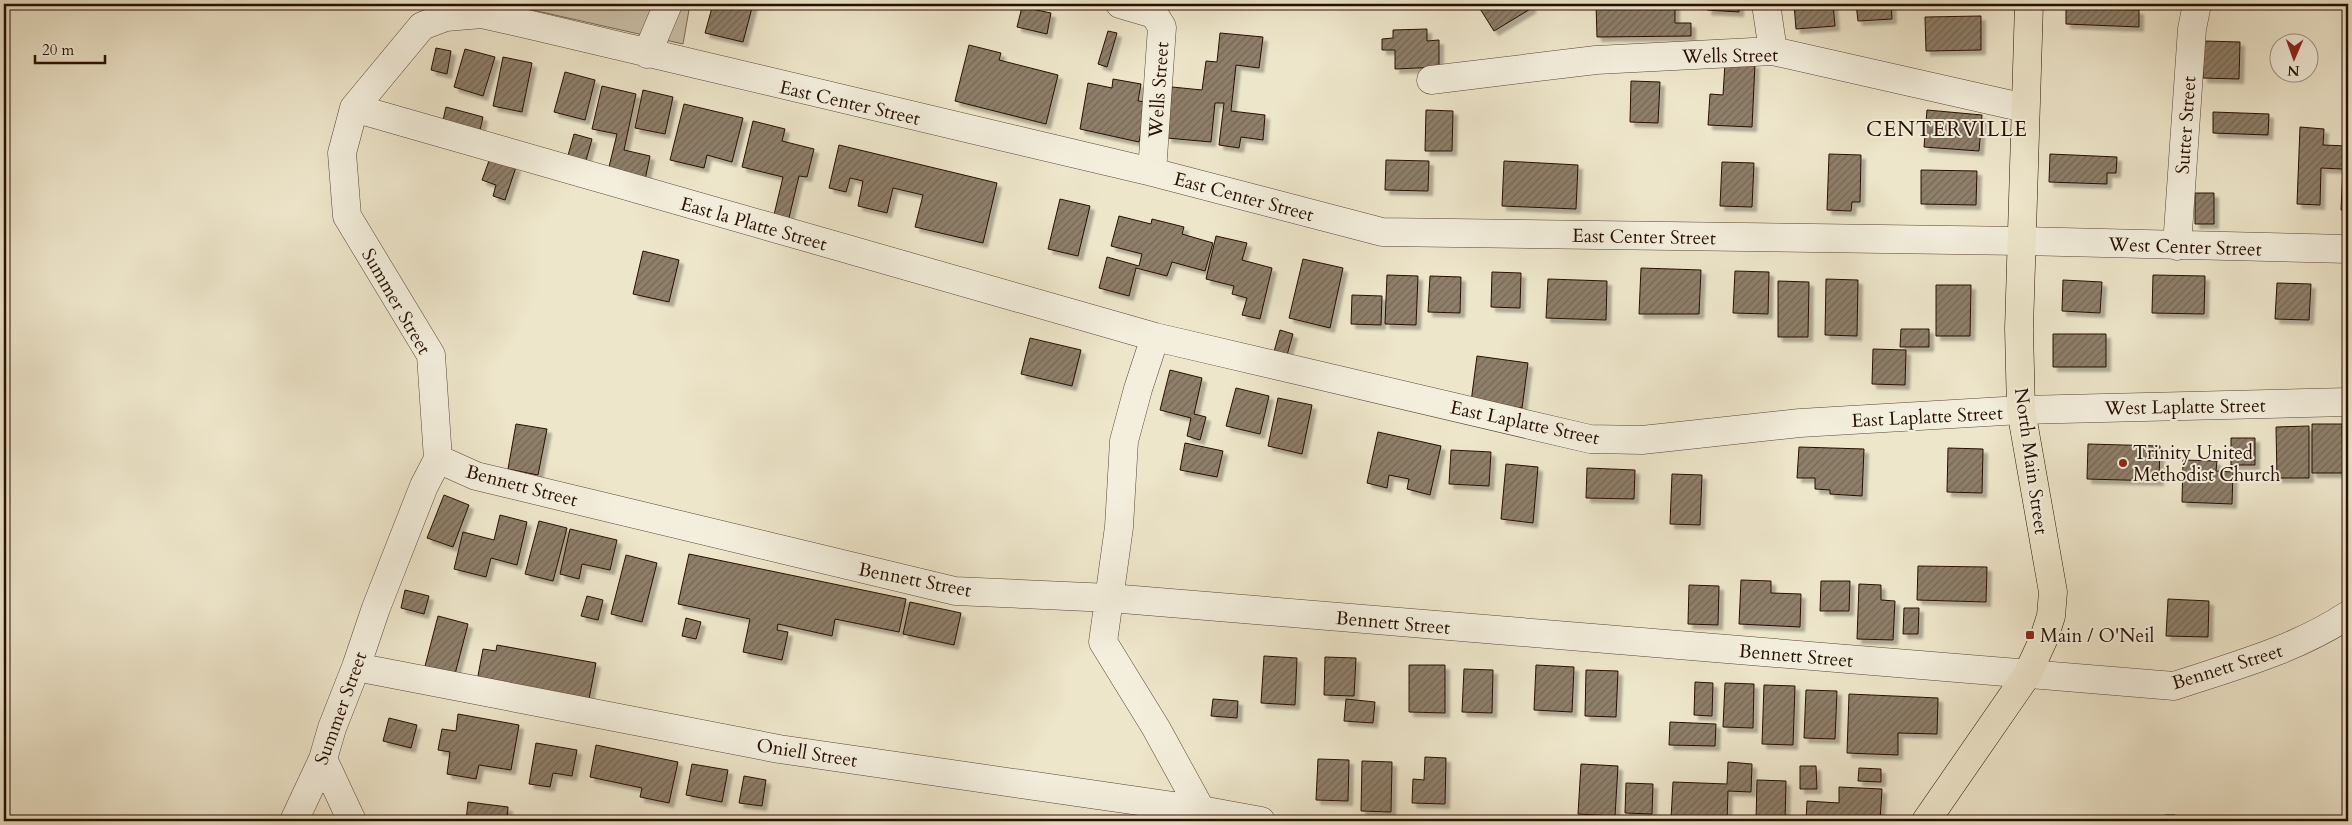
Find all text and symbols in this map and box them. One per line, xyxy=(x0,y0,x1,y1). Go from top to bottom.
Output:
scale bar xyxy=(35,32,105,64)
north arrow xyxy=(2270,32,2320,82)
text: 20 m xyxy=(42,40,74,60)
street label: Wells Street xyxy=(1143,41,1175,140)
street label: Wells Street xyxy=(1681,42,1778,70)
text: N xyxy=(2287,61,2300,80)
street label: East Center Street xyxy=(777,74,923,132)
street label: Sutter Street xyxy=(2170,75,2202,175)
district label: CENTERVILLE xyxy=(1866,115,2028,144)
street label: East Center Street xyxy=(1171,166,1317,228)
street label: East la Platte Street xyxy=(677,191,830,257)
street label: East Center Street xyxy=(1572,223,1716,251)
street label: West Center Street xyxy=(2107,231,2262,263)
street label: Summer Street xyxy=(355,244,437,359)
street label: North Main Street xyxy=(2008,386,2054,536)
street label: West Laplatte Street xyxy=(2103,393,2266,421)
street label: East Laplatte Street xyxy=(1448,394,1602,451)
street label: East Laplatte Street xyxy=(1851,400,2003,434)
place label: Trinity United Methodist Church xyxy=(2133,440,2281,488)
marker: Trinity United Methodist Church xyxy=(2117,457,2129,469)
street label: Bennett Street xyxy=(463,459,580,513)
street label: Bennett Street xyxy=(856,556,974,604)
street label: Bennett Street xyxy=(1335,605,1451,641)
place label: Main / O'Neil xyxy=(2040,623,2155,649)
marker: Main / O'Neil xyxy=(2024,629,2036,641)
street label: Bennett Street xyxy=(1738,638,1854,674)
street label: Bennett Street xyxy=(2169,638,2286,696)
street label: Summer Street xyxy=(308,648,373,768)
street label: Oniell Street xyxy=(755,732,859,774)

